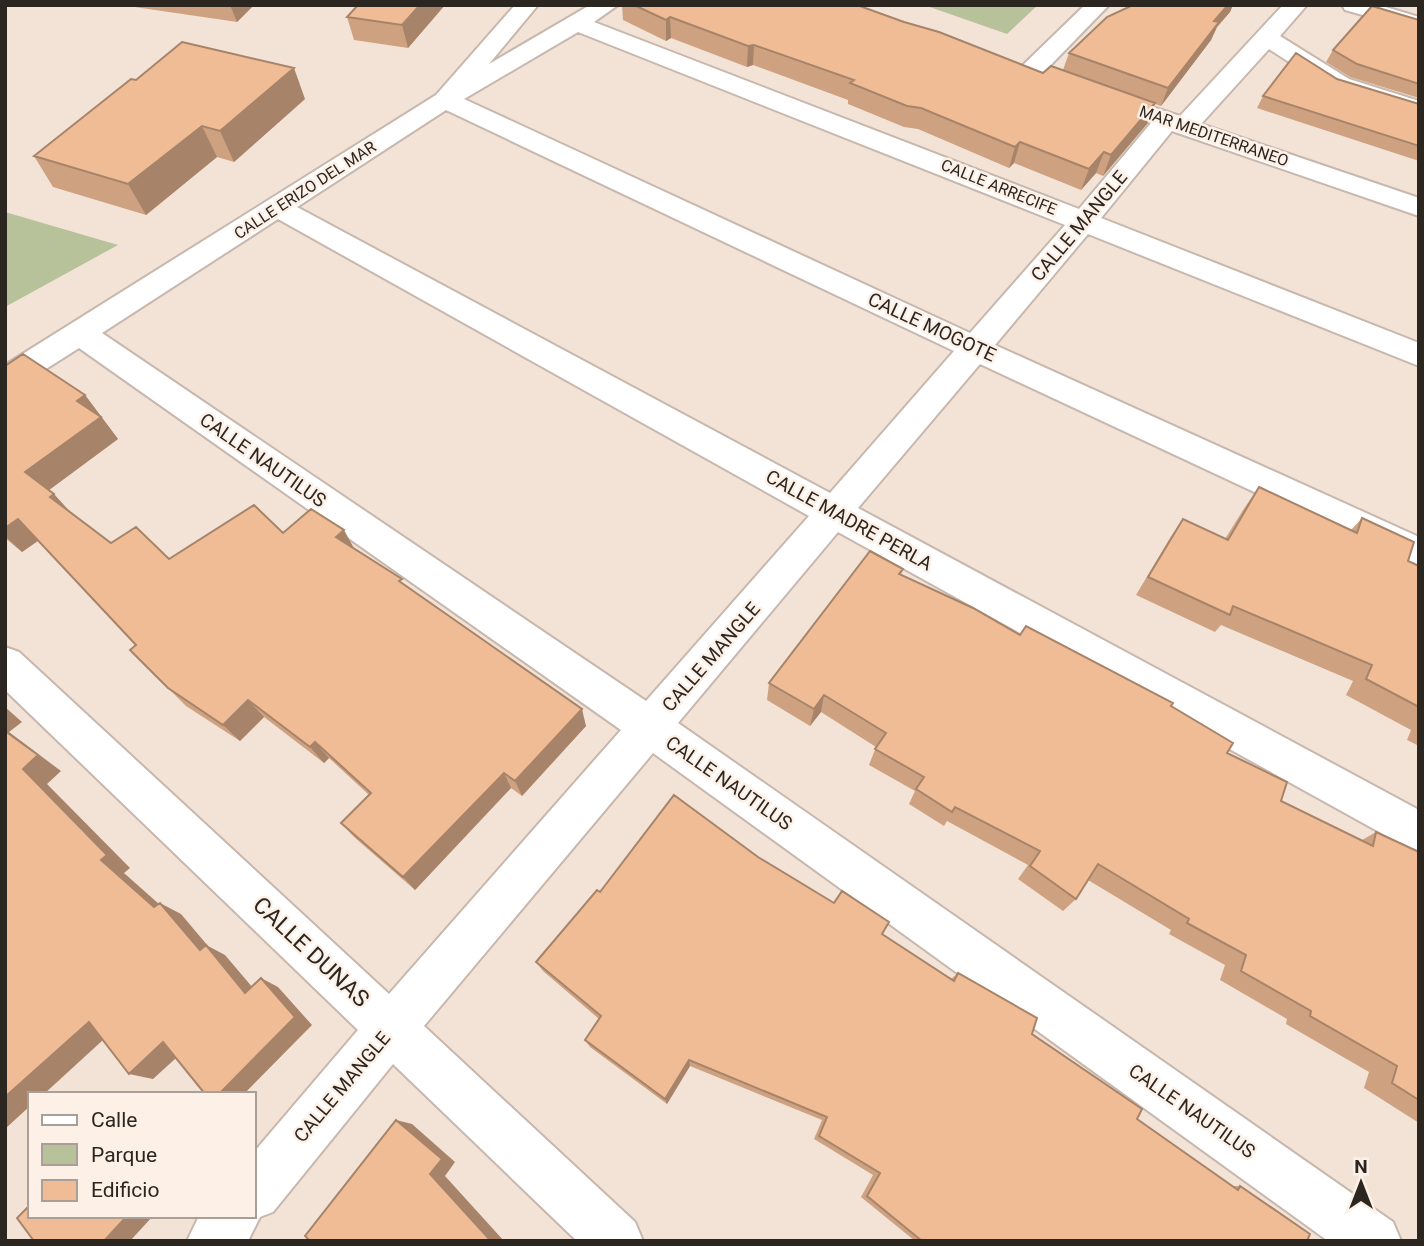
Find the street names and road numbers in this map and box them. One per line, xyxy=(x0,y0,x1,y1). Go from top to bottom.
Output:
street label: MAR MEDITERRANEO xyxy=(1137,102,1291,170)
street label: CALLE ERIZO DEL MAR xyxy=(230,137,380,243)
street label: CALLE ARRECIFE xyxy=(938,155,1060,219)
street label: CALLE MANGLE xyxy=(1026,166,1132,286)
street label: CALLE MOGOTE xyxy=(864,287,1000,367)
street label: CALLE NAUTILUS xyxy=(195,408,331,512)
street label: CALLE MADRE PERLA xyxy=(762,465,937,576)
street label: CALLE MANGLE xyxy=(657,597,765,716)
street label: CALLE NAUTILUS xyxy=(661,731,797,835)
street label: CALLE DUNAS xyxy=(247,891,375,1013)
street label: CALLE MANGLE xyxy=(289,1027,395,1147)
street label: CALLE NAUTILUS xyxy=(1124,1059,1260,1163)

